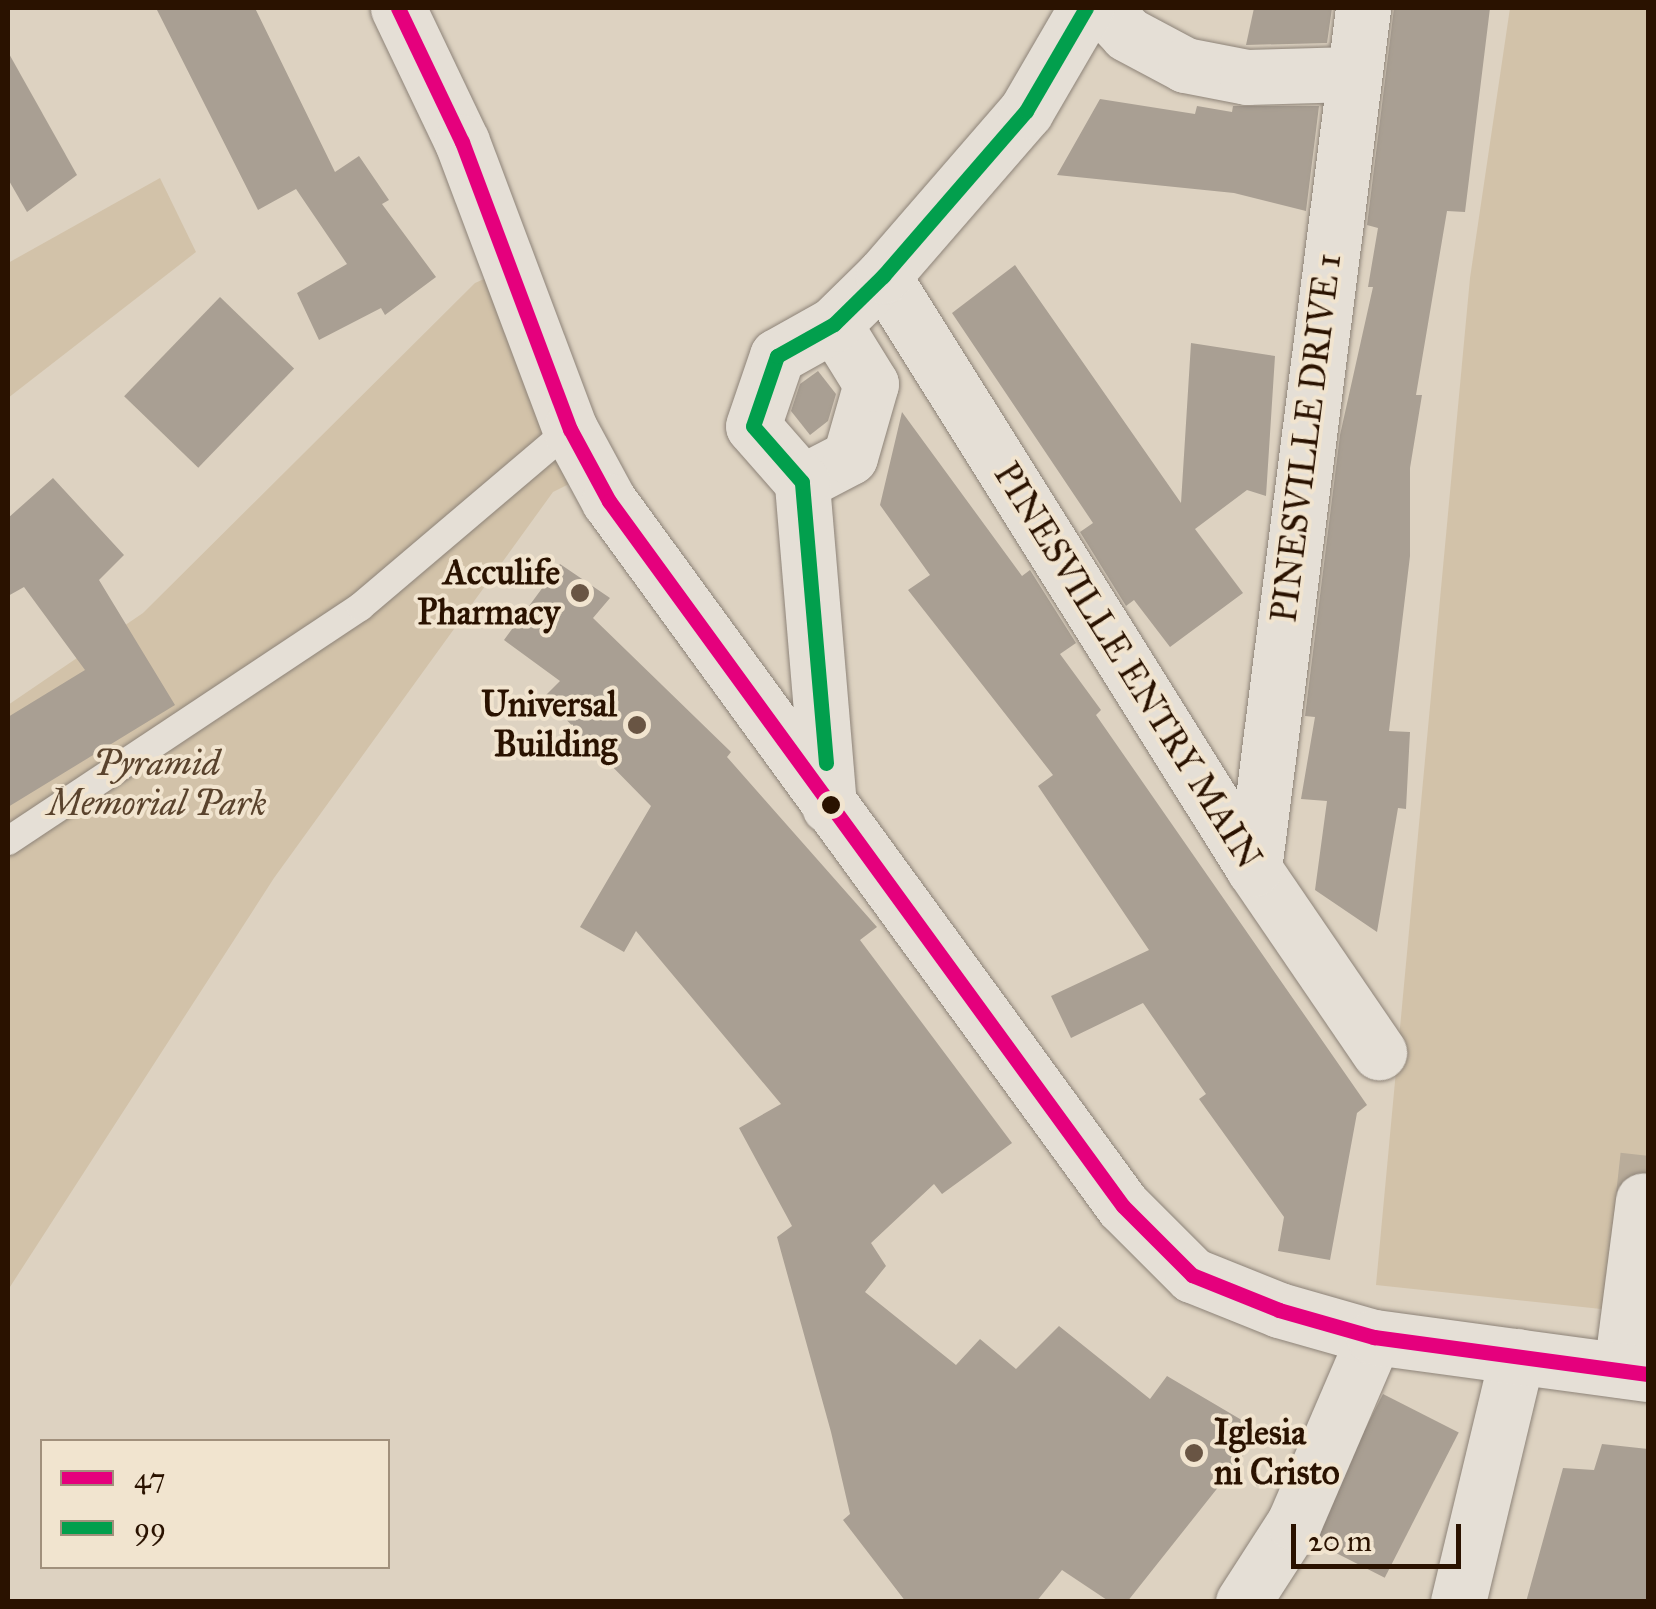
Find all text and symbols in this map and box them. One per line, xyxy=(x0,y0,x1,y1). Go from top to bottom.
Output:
street label: PINESVILLE DRIVE 1 xyxy=(1264,251,1350,625)
street label: PINESVILLE ENTRY MAIN xyxy=(985,455,1269,877)
place label: Acculife Pharmacy xyxy=(417,552,560,634)
marker: Acculife Pharmacy xyxy=(569,582,591,604)
place label: Universal Building xyxy=(481,684,617,766)
marker: Universal Building xyxy=(626,714,648,736)
park label: Pyramid Memorial Park xyxy=(47,743,267,825)
unlabelled marker xyxy=(821,795,841,815)
place label: Iglesia ni Cristo xyxy=(1214,1412,1340,1494)
legend xyxy=(40,1439,390,1569)
marker: Iglesia ni Cristo xyxy=(1183,1442,1205,1464)
text: 47 xyxy=(134,1460,165,1496)
scale bar xyxy=(1296,1504,1466,1566)
text: 99 xyxy=(134,1510,166,1546)
text: 20 m xyxy=(1308,1523,1372,1559)

